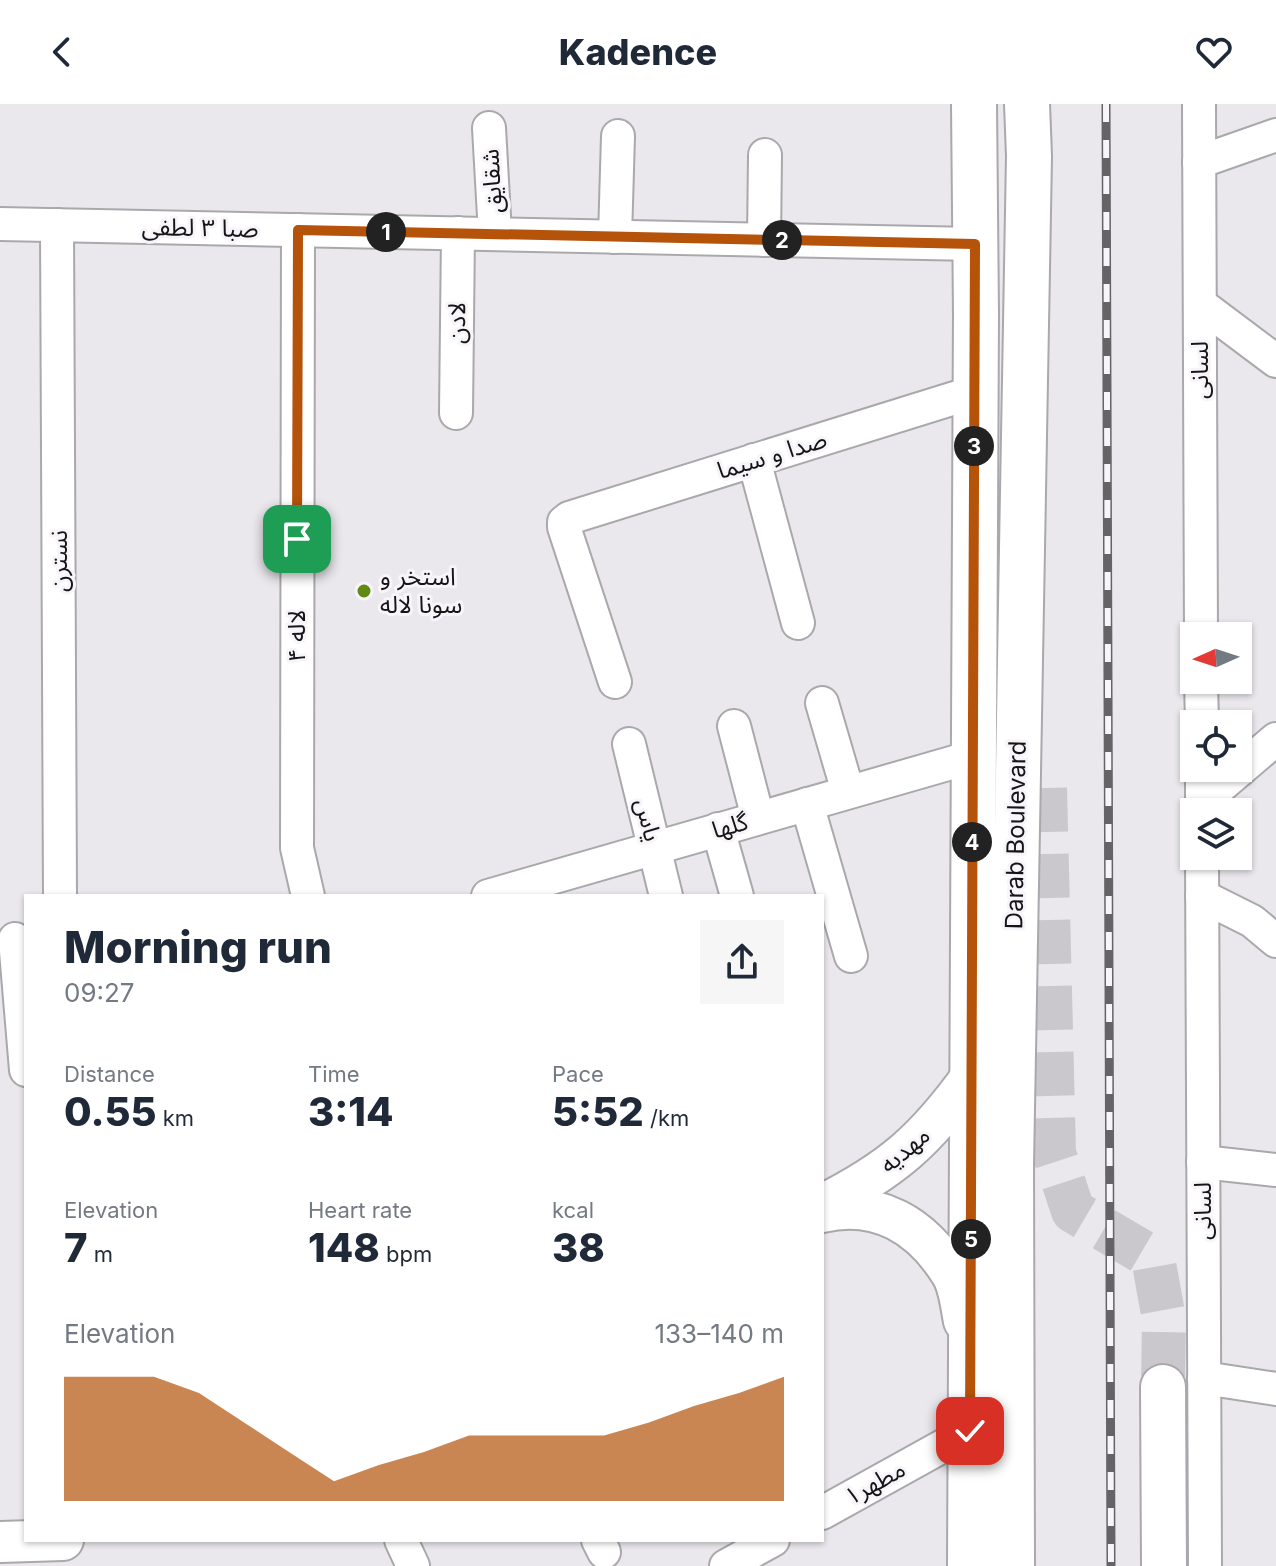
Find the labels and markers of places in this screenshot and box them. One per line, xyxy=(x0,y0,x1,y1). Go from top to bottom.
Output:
pin: 1 xyxy=(366,212,406,252)
pin: 2 xyxy=(762,220,802,260)
pin: 3 xyxy=(954,426,994,466)
pin xyxy=(263,505,331,573)
place label: استخر و سونا لاله xyxy=(380,562,462,619)
marker: استخر و سونا لاله xyxy=(355,582,373,600)
pin: 4 xyxy=(952,822,992,862)
pin: 5 xyxy=(951,1219,991,1259)
pin xyxy=(936,1397,1004,1465)

